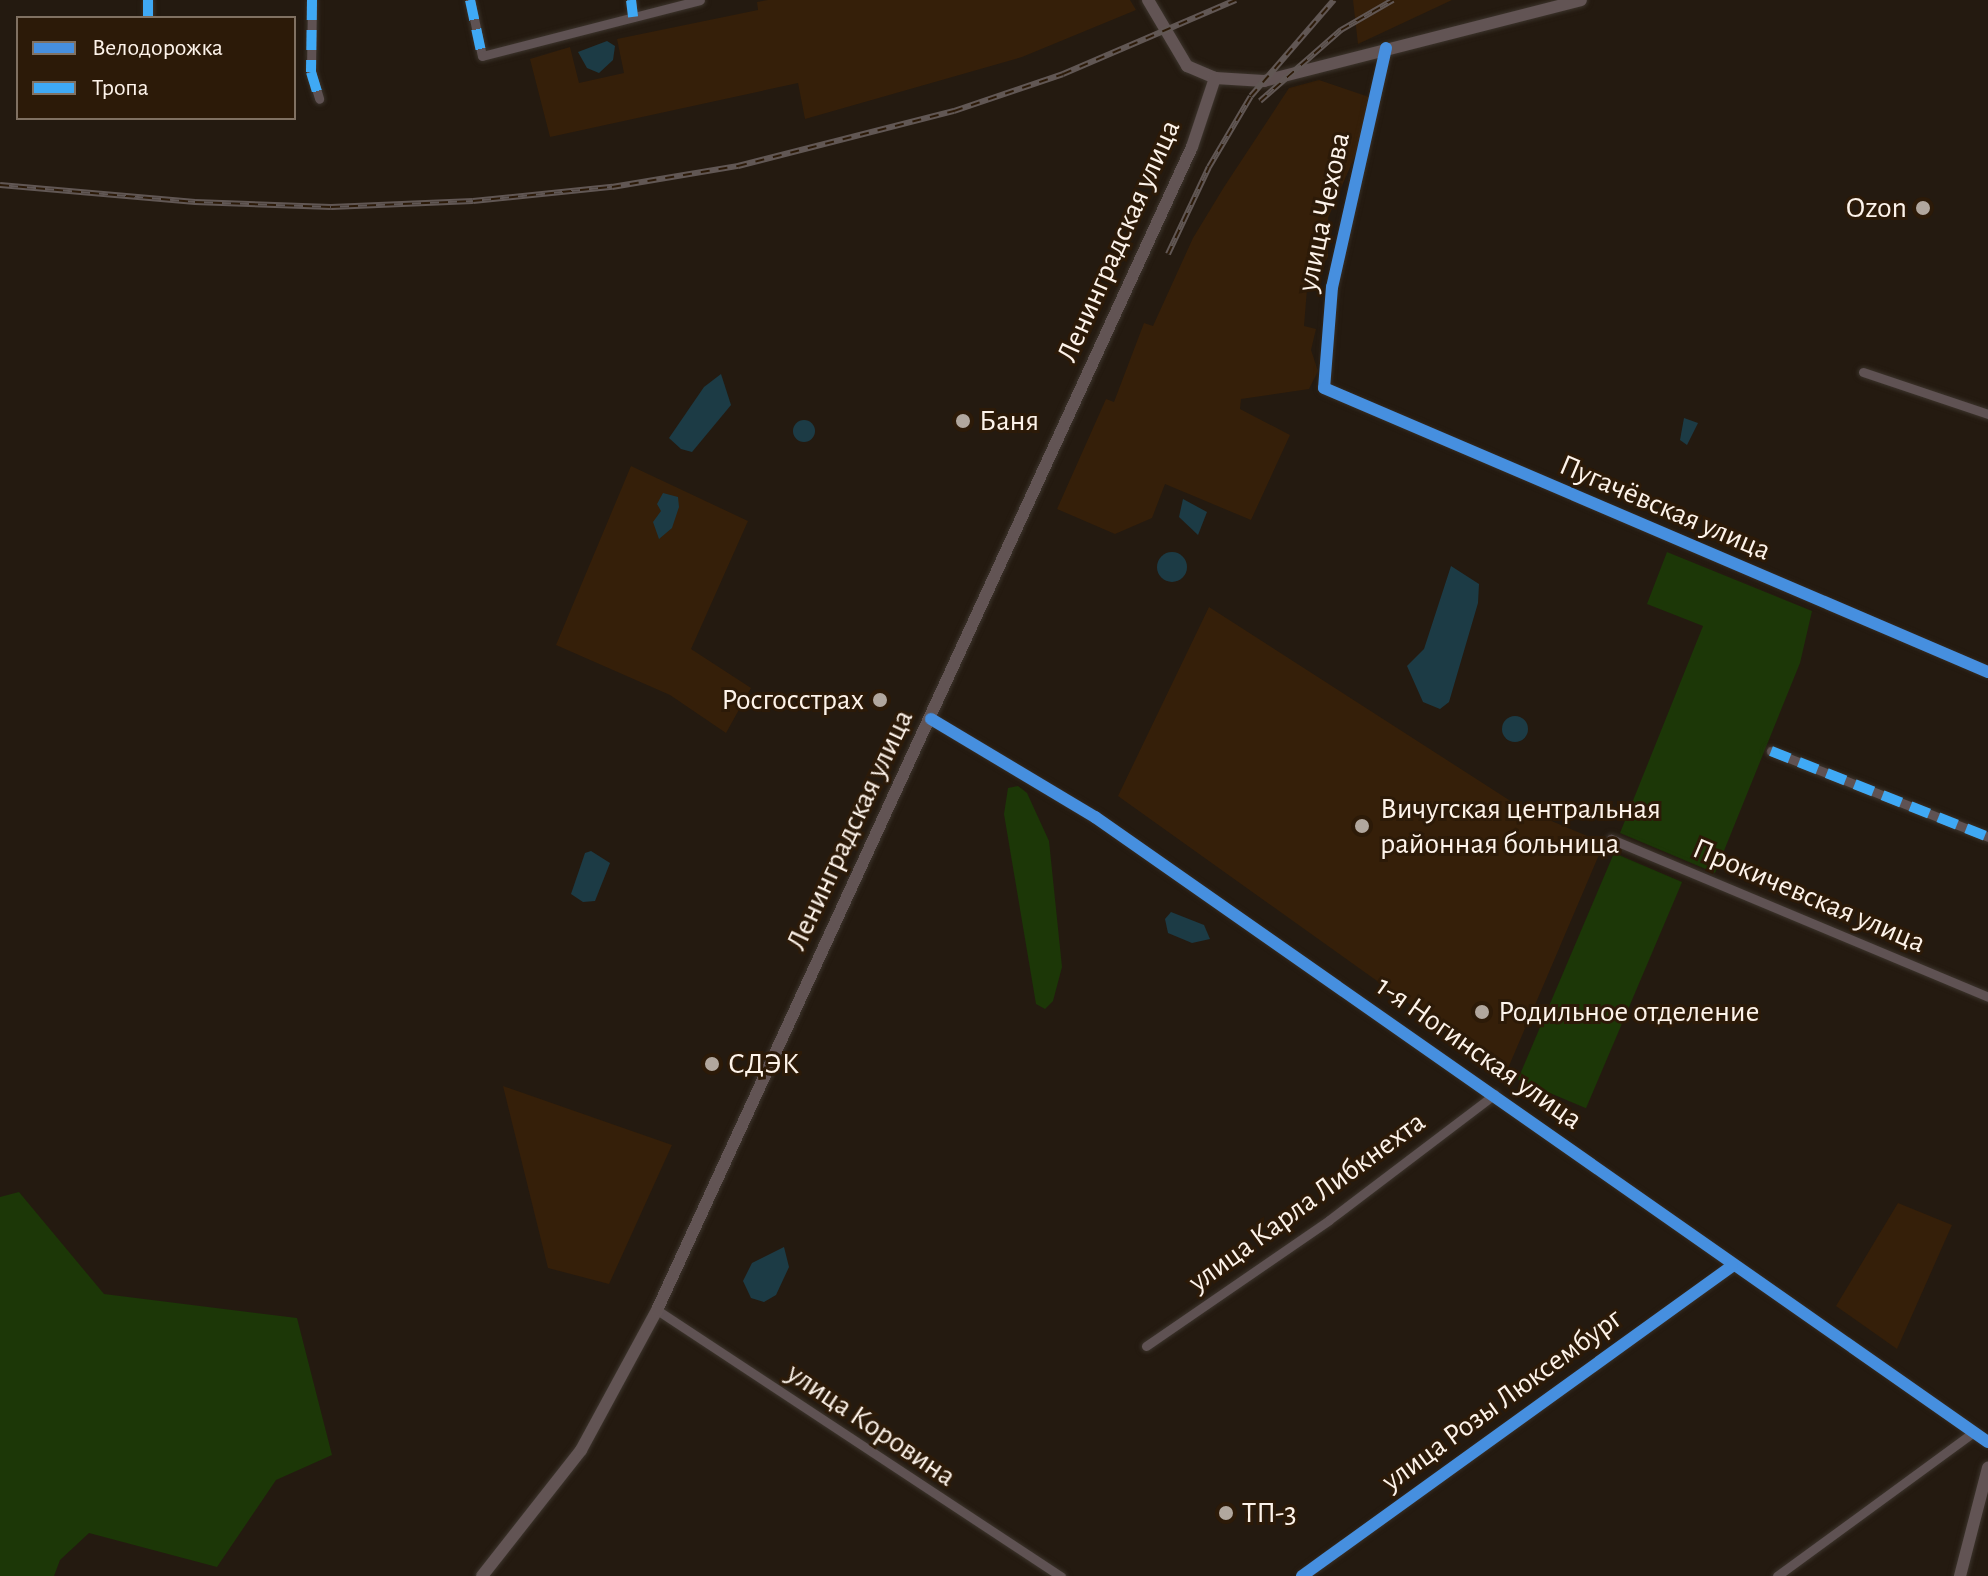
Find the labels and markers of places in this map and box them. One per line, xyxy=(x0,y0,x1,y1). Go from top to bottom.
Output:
place label: Ozon xyxy=(1846,190,1907,226)
marker: Ozon xyxy=(1914,199,1932,217)
place label: Баня xyxy=(979,403,1039,439)
marker: Баня xyxy=(954,412,972,430)
place label: Росгосстрах xyxy=(721,682,864,718)
marker: Росгосстрах xyxy=(871,691,889,709)
place label: Вичугская центральная районная больница xyxy=(1380,791,1661,862)
marker: Вичугская центральная районная больница xyxy=(1351,815,1373,837)
place label: Родильное отделение xyxy=(1498,994,1760,1030)
marker: Родильное отделение xyxy=(1473,1003,1491,1021)
place label: СДЭК xyxy=(728,1046,799,1082)
marker: СДЭК xyxy=(703,1055,721,1073)
place label: ТП-3 xyxy=(1242,1495,1297,1531)
marker: ТП-3 xyxy=(1217,1504,1235,1522)

